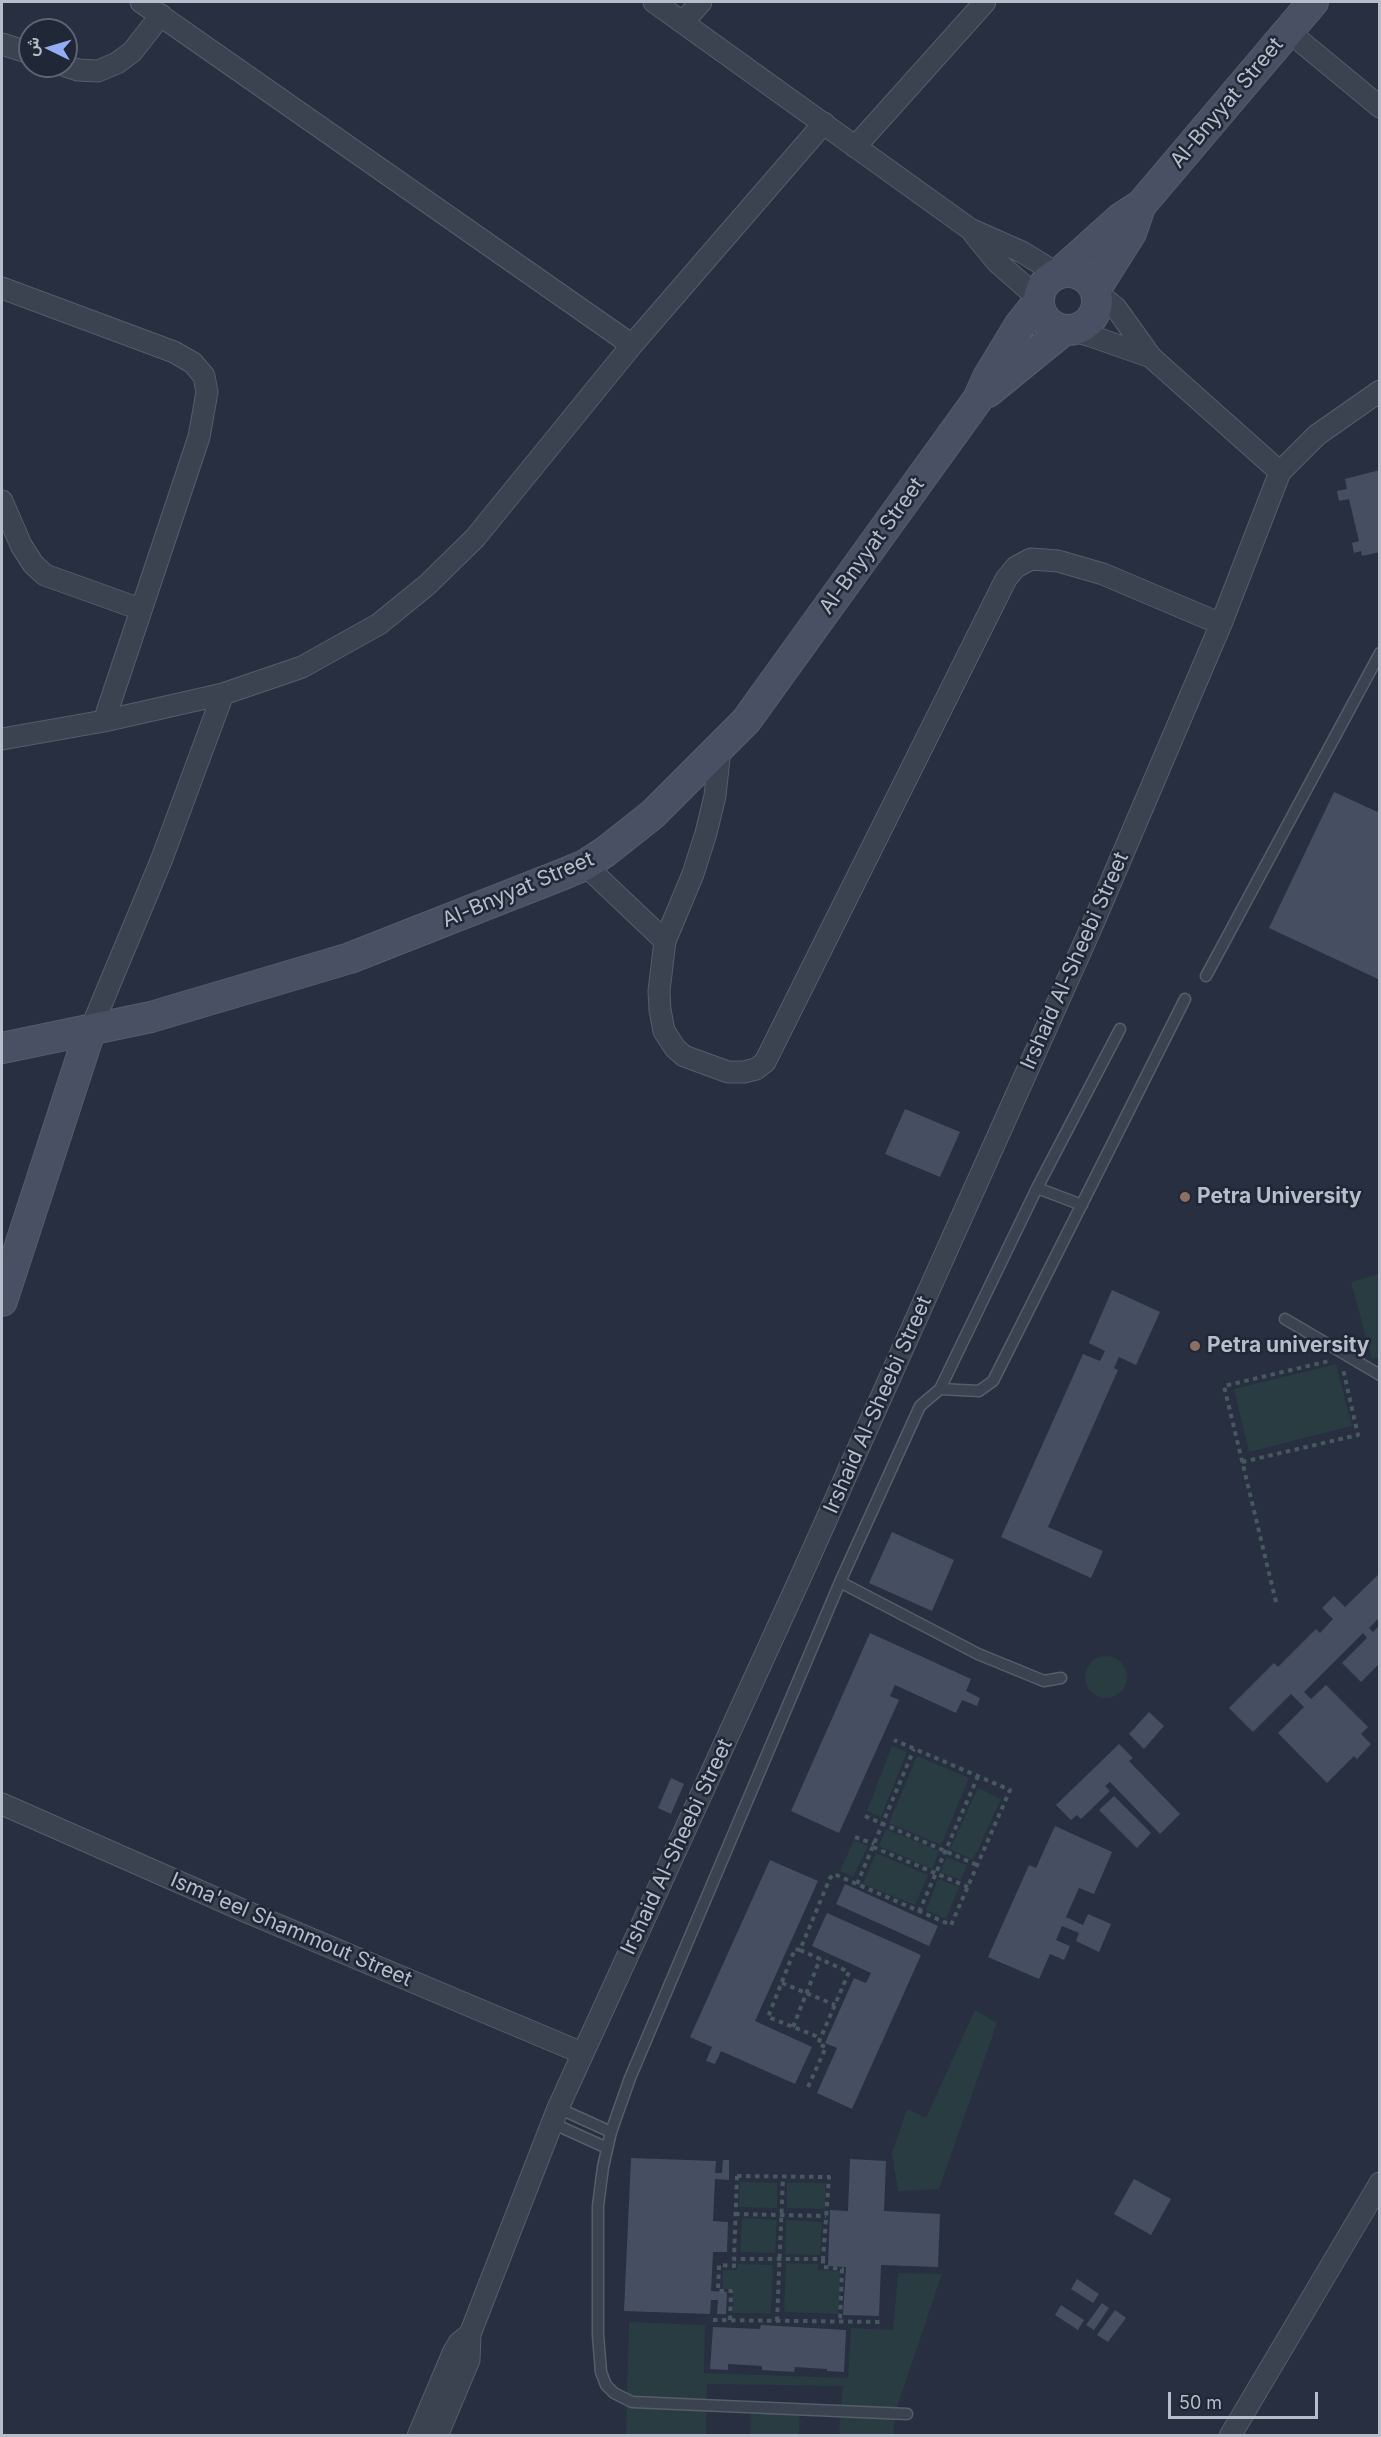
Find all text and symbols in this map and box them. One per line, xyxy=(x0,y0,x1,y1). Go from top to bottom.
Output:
north arrow xyxy=(18,18,78,78)
street label: Al-Bnyyat Street xyxy=(1165,33,1289,173)
text: ش xyxy=(21,36,43,57)
street label: Al-Bnyyat Street xyxy=(814,473,930,619)
street label: Al-Bnyyat Street xyxy=(438,847,598,933)
street label: Irshaid Al-Sheebi Street xyxy=(1016,848,1134,1074)
place label: Petra University xyxy=(1197,1184,1362,1210)
marker: Petra University xyxy=(1178,1190,1192,1204)
street label: Irshaid Al-Sheebi Street xyxy=(819,1292,937,1518)
place label: Petra university xyxy=(1207,1333,1369,1359)
marker: Petra university xyxy=(1188,1339,1202,1353)
street label: Irshaid Al-Sheebi Street xyxy=(616,1735,738,1959)
street label: Isma'eel Shammout Street xyxy=(166,1868,416,1992)
scale bar xyxy=(1171,2380,1321,2418)
text: 50 m xyxy=(1179,2392,1222,2413)

